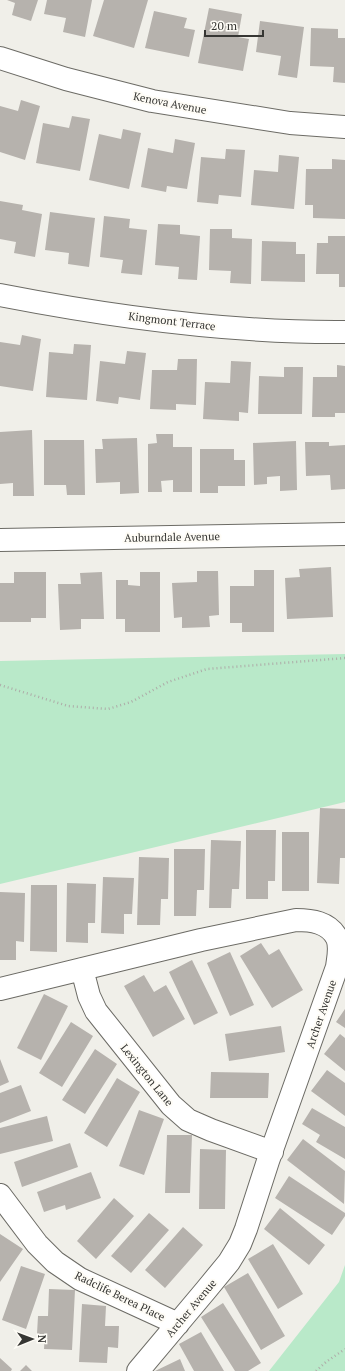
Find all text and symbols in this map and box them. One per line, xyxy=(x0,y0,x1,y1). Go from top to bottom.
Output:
scale bar xyxy=(205,12,263,38)
text: 20 m xyxy=(211,18,238,33)
street label: Kenova Avenue xyxy=(132,89,208,117)
street label: Kingmont Terrace xyxy=(128,309,217,333)
street label: Auburndale Avenue xyxy=(124,529,221,545)
street label: Archer Avenue xyxy=(303,977,339,1050)
street label: Lexington Lane xyxy=(118,1041,177,1109)
street label: Radclife Berea Place xyxy=(73,1268,168,1324)
street label: Archer Avenue xyxy=(163,1276,220,1340)
north arrow xyxy=(12,1319,52,1359)
text: N xyxy=(35,1335,49,1344)

